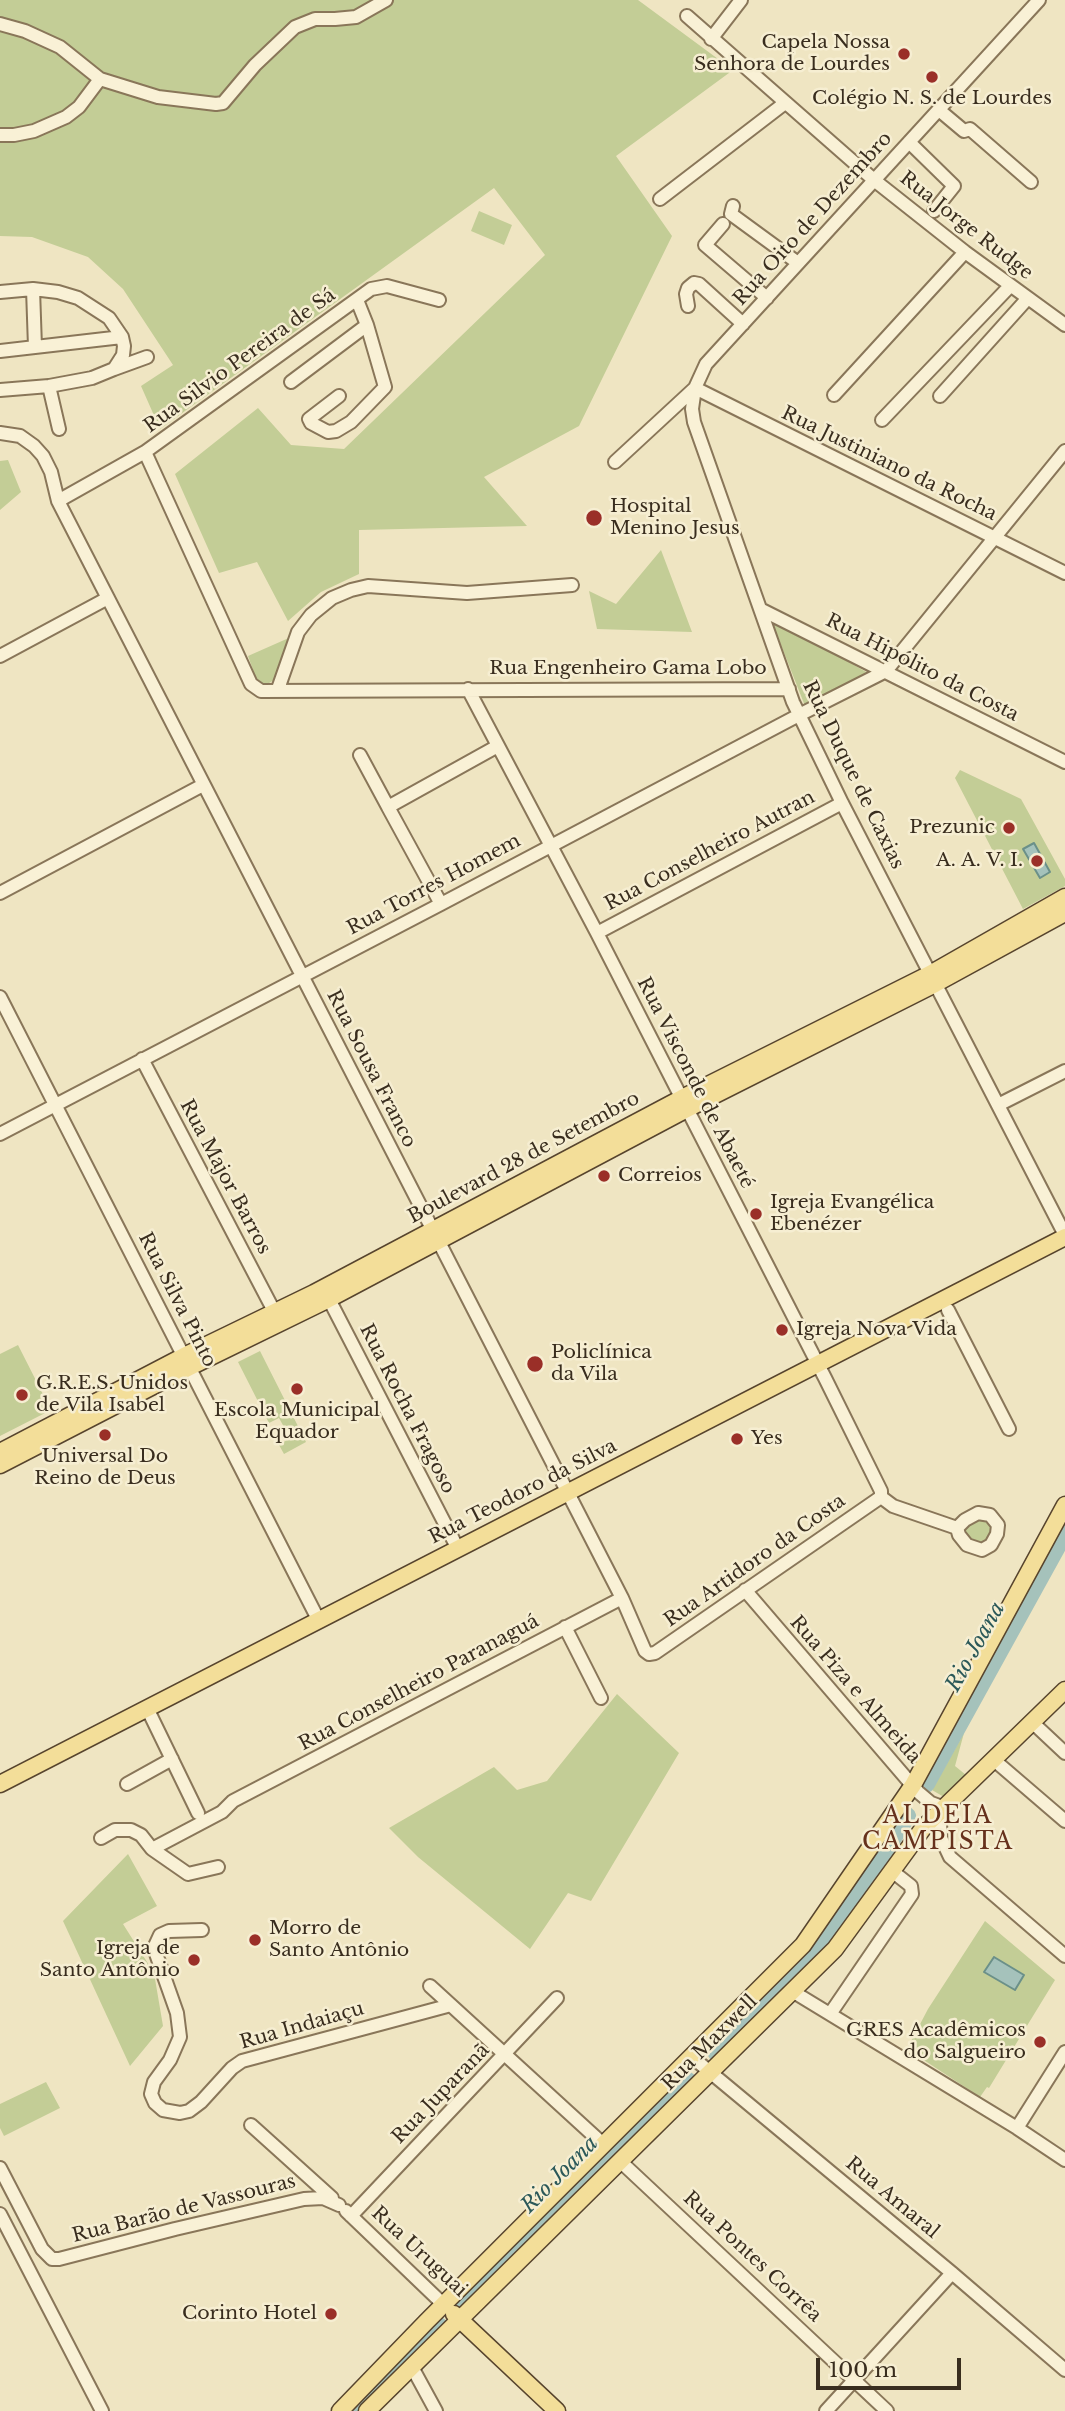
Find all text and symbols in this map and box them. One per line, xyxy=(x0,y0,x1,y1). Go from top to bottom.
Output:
place label: Capela Nossa Senhora de Lourdes xyxy=(694,32,890,76)
marker: Capela Nossa Senhora de Lourdes xyxy=(896,46,912,62)
marker: Colégio N. S. de Lourdes xyxy=(924,69,940,85)
place label: Colégio N. S. de Lourdes xyxy=(812,88,1052,110)
street label: Rua Oito de Dezembro xyxy=(729,128,897,310)
street label: Rua Jorge Rudge xyxy=(895,167,1037,285)
street label: Rua Silvio Pereira de Sá xyxy=(140,284,340,438)
street label: Rua Justiniano da Rocha xyxy=(778,402,1000,526)
place label: Hospital Menino Jesus xyxy=(610,496,740,540)
marker: Hospital Menino Jesus xyxy=(584,508,604,528)
street label: Rua Hipólito da Costa xyxy=(822,609,1022,727)
street label: Rua Engenheiro Gama Lobo xyxy=(489,658,767,680)
street label: Rua Duque de Caxias xyxy=(797,677,909,873)
street label: Rua Conselheiro Autran xyxy=(601,786,819,916)
place label: Prezunic xyxy=(909,817,995,839)
marker: Prezunic xyxy=(1001,820,1017,836)
street label: Rua Torres Homem xyxy=(343,830,525,940)
place label: A. A. V. I. xyxy=(936,850,1023,872)
marker: A. A. V. I. xyxy=(1029,853,1045,869)
street label: Rua Visconde de Abaeté xyxy=(632,974,758,1192)
street label: Rua Sousa Franco xyxy=(321,987,421,1151)
street label: Boulevard 28 de Setembro xyxy=(404,1087,644,1229)
street label: Rua Major Barros xyxy=(175,1096,275,1258)
place label: Correios xyxy=(618,1165,702,1187)
marker: Correios xyxy=(596,1168,612,1184)
place label: Igreja Evangélica Ebenézer xyxy=(770,1192,934,1236)
marker: Igreja Evangélica Ebenézer xyxy=(748,1206,764,1222)
street label: Rua Silva Pinto xyxy=(133,1229,221,1371)
place label: Igreja Nova Vida xyxy=(796,1319,957,1341)
street label: Rua Rocha Fragoso xyxy=(354,1320,460,1498)
marker: Igreja Nova Vida xyxy=(774,1322,790,1338)
place label: Policlínica da Vila xyxy=(551,1342,652,1386)
marker: Policlínica da Vila xyxy=(525,1354,545,1374)
place label: G.R.E.S. Unidos de Vila Isabel xyxy=(36,1373,188,1417)
marker: Escola Municipal Equador xyxy=(289,1381,305,1397)
marker: G.R.E.S. Unidos de Vila Isabel xyxy=(14,1387,30,1403)
place label: Escola Municipal Equador xyxy=(214,1400,380,1444)
marker: Universal Do Reino de Deus xyxy=(97,1427,113,1443)
place label: Yes xyxy=(751,1428,783,1450)
marker: Yes xyxy=(729,1431,745,1447)
street label: Rua Teodoro da Silva xyxy=(425,1435,621,1549)
place label: Universal Do Reino de Deus xyxy=(34,1446,176,1490)
street label: Rua Artidoro da Costa xyxy=(660,1490,850,1632)
water label: Rio Joana xyxy=(941,1598,1011,1696)
street label: Rua Conselheiro Paranaguá xyxy=(295,1610,543,1756)
street label: Rua Piza e Almeida xyxy=(785,1612,925,1768)
district label: ALDEIA CAMPISTA xyxy=(863,1803,1013,1857)
place label: Morro de Santo Antônio xyxy=(269,1918,409,1962)
marker: Morro de Santo Antônio xyxy=(247,1932,263,1948)
place label: Igreja de Santo Antônio xyxy=(40,1938,180,1982)
marker: Igreja de Santo Antônio xyxy=(186,1952,202,1968)
street label: Rua Maxwell xyxy=(658,1991,762,2095)
street label: Rua Indaiaçu xyxy=(237,1997,367,2055)
place label: GRES Acadêmicos do Salgueiro xyxy=(846,2020,1026,2064)
marker: GRES Acadêmicos do Salgueiro xyxy=(1032,2034,1048,2050)
street label: Rua Juparanã xyxy=(388,2039,494,2149)
water label: Rio Joana xyxy=(516,2131,604,2219)
street label: Rua Amaral xyxy=(841,2152,943,2244)
street label: Rua Barão de Vassouras xyxy=(70,2170,298,2248)
street label: Rua Pontes Corrêa xyxy=(678,2187,826,2327)
street label: Rua Uruguai xyxy=(366,2202,472,2302)
place label: Corinto Hotel xyxy=(182,2303,317,2325)
marker: Corinto Hotel xyxy=(323,2306,339,2322)
scale bar xyxy=(820,2344,965,2388)
text: 100 m xyxy=(829,2357,897,2383)

